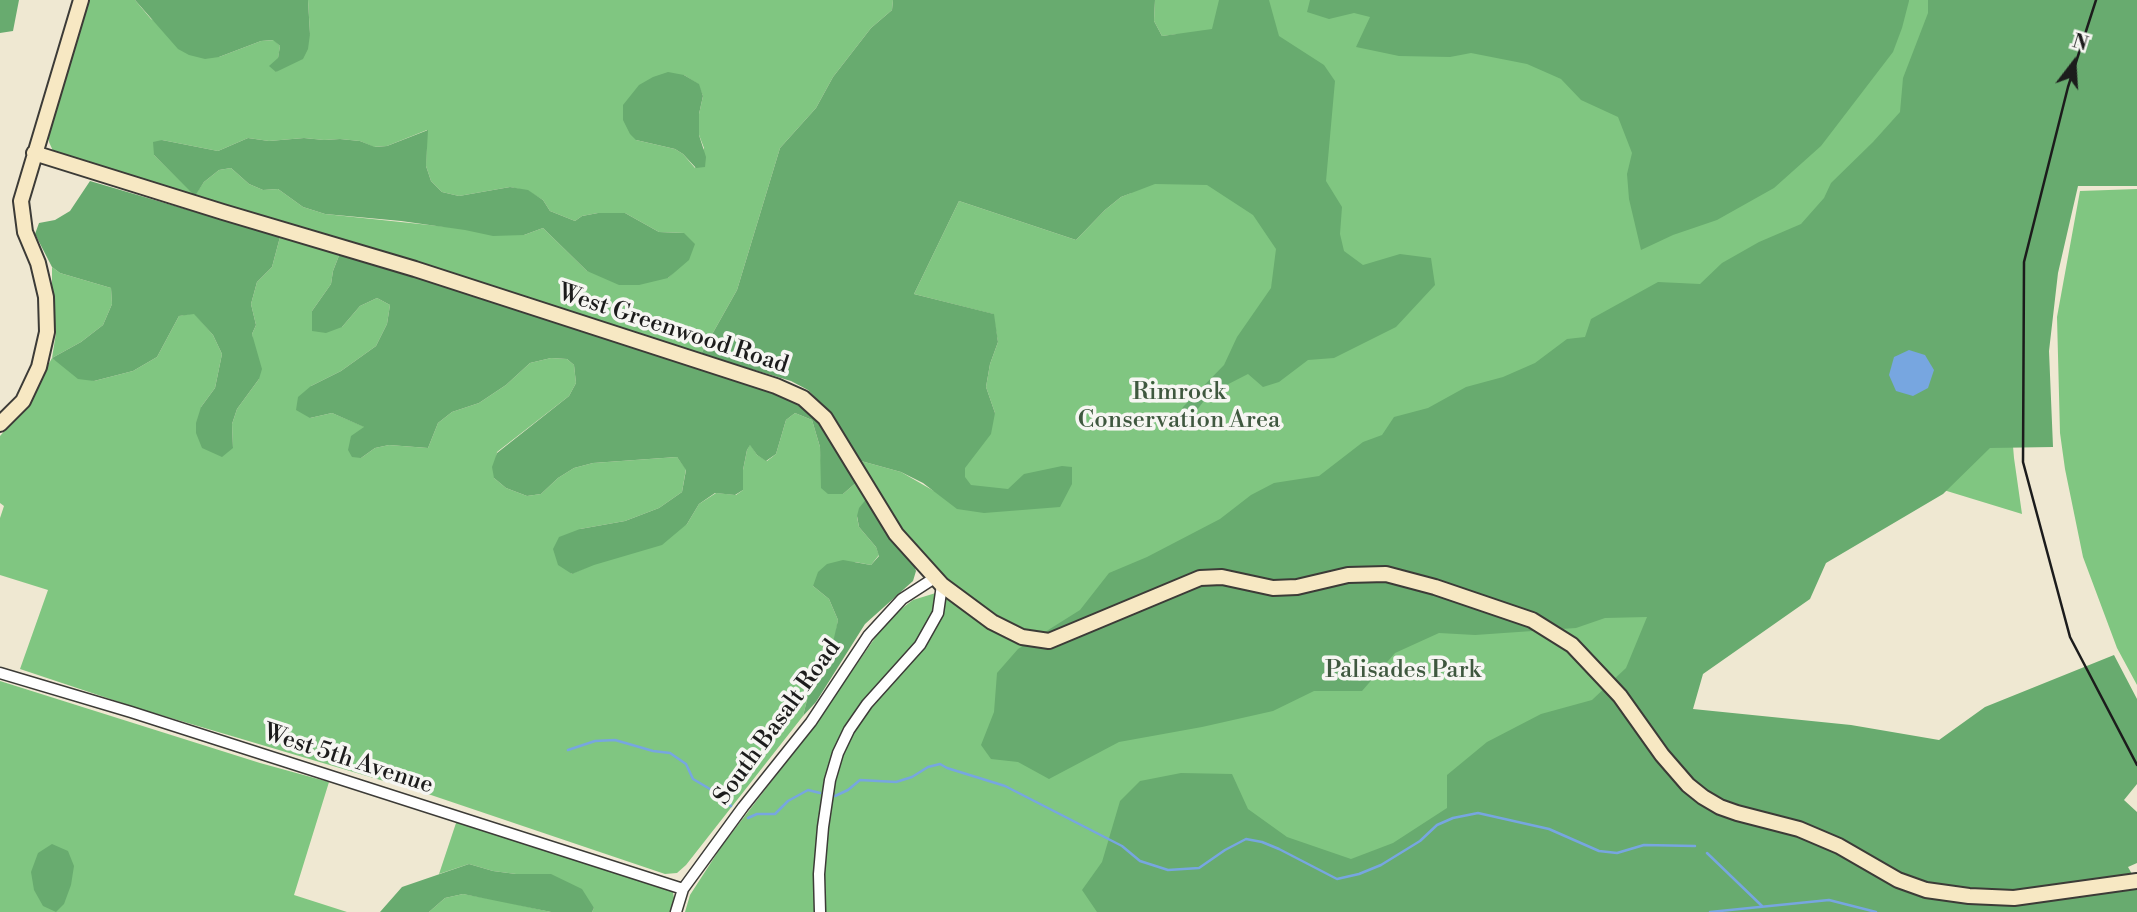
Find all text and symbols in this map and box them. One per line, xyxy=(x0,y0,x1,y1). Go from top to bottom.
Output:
north arrow xyxy=(2039,28,2109,98)
text: N xyxy=(2069,29,2091,57)
street label: West Greenwood Road xyxy=(554,279,792,381)
park label: Rimrock Conservation Area xyxy=(1078,379,1280,435)
street label: South Basalt Road xyxy=(708,635,848,811)
park label: Palisades Park xyxy=(1325,657,1481,685)
street label: West 5th Avenue xyxy=(259,719,437,801)

